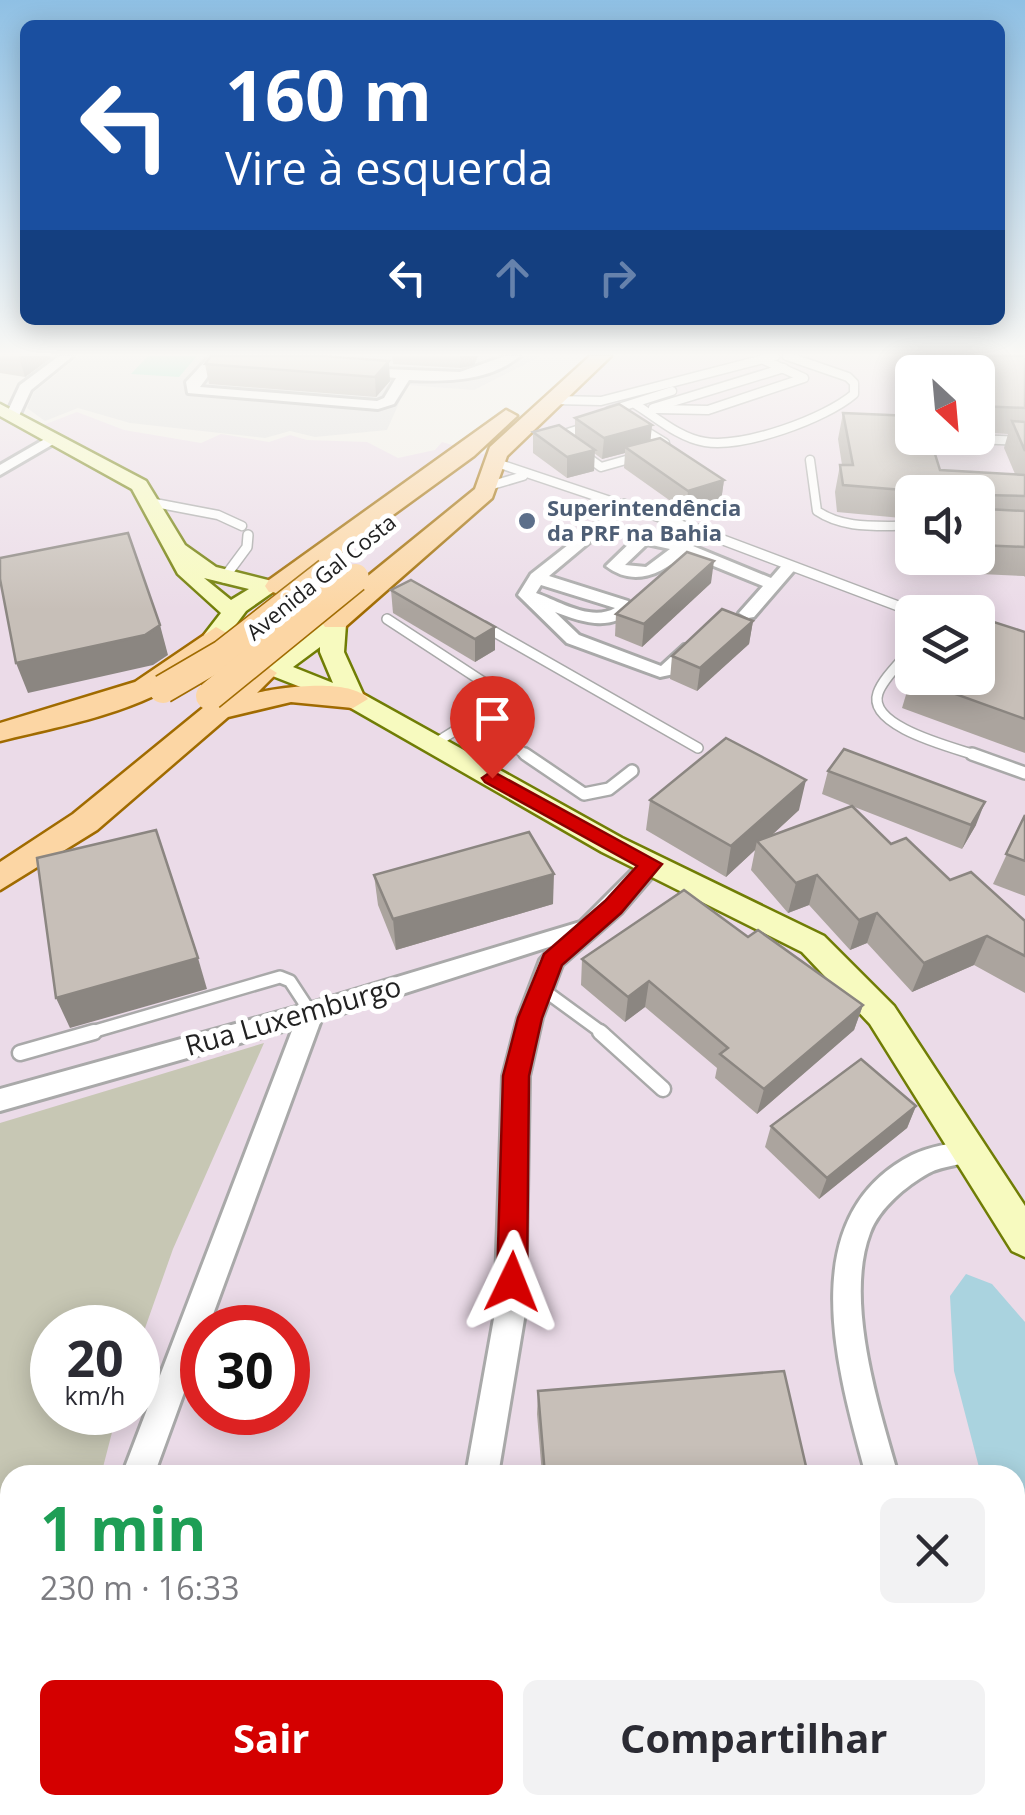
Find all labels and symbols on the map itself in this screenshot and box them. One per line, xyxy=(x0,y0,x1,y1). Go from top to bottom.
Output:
north arrow xyxy=(895,355,995,455)
place label: Superintendência da PRF na Bahia xyxy=(547,492,741,547)
street label: Avenida Gal Costa xyxy=(239,506,402,646)
marker: Superintendência da PRF na Bahia xyxy=(516,510,538,532)
pin xyxy=(450,676,535,779)
street label: Rua Luxemburgo xyxy=(180,966,405,1064)
position arrow xyxy=(460,1230,564,1334)
speed limit sign: 30 xyxy=(180,1305,310,1435)

